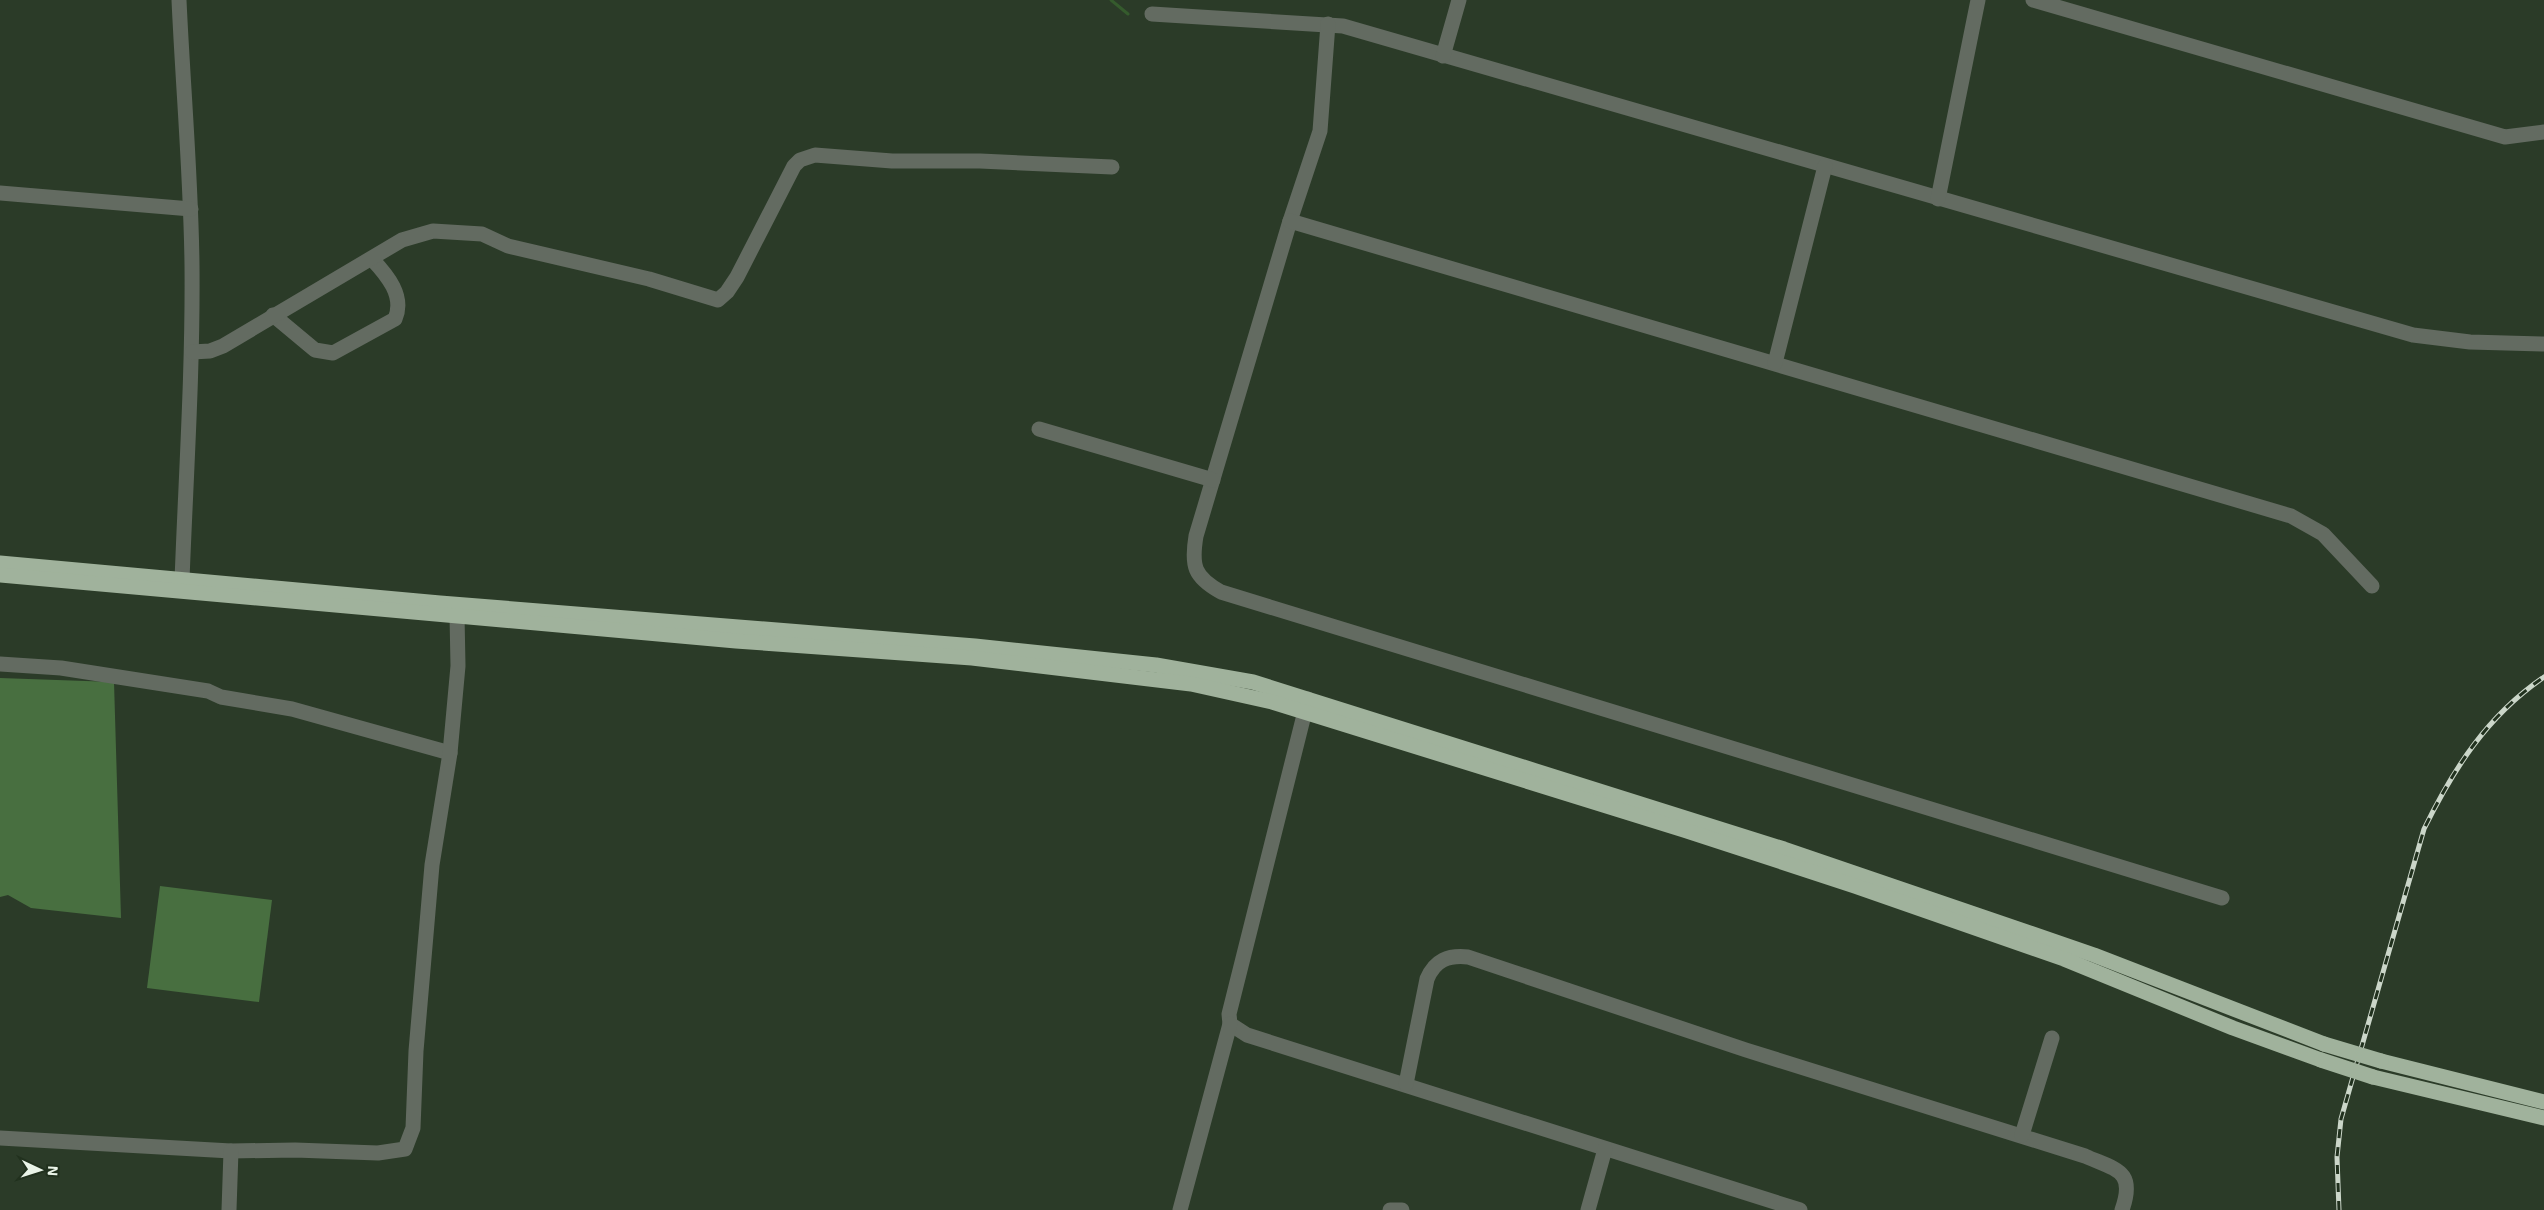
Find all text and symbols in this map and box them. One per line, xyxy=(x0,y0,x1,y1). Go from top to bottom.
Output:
north arrow xyxy=(15,1145,65,1195)
text: N xyxy=(45,1165,62,1177)

